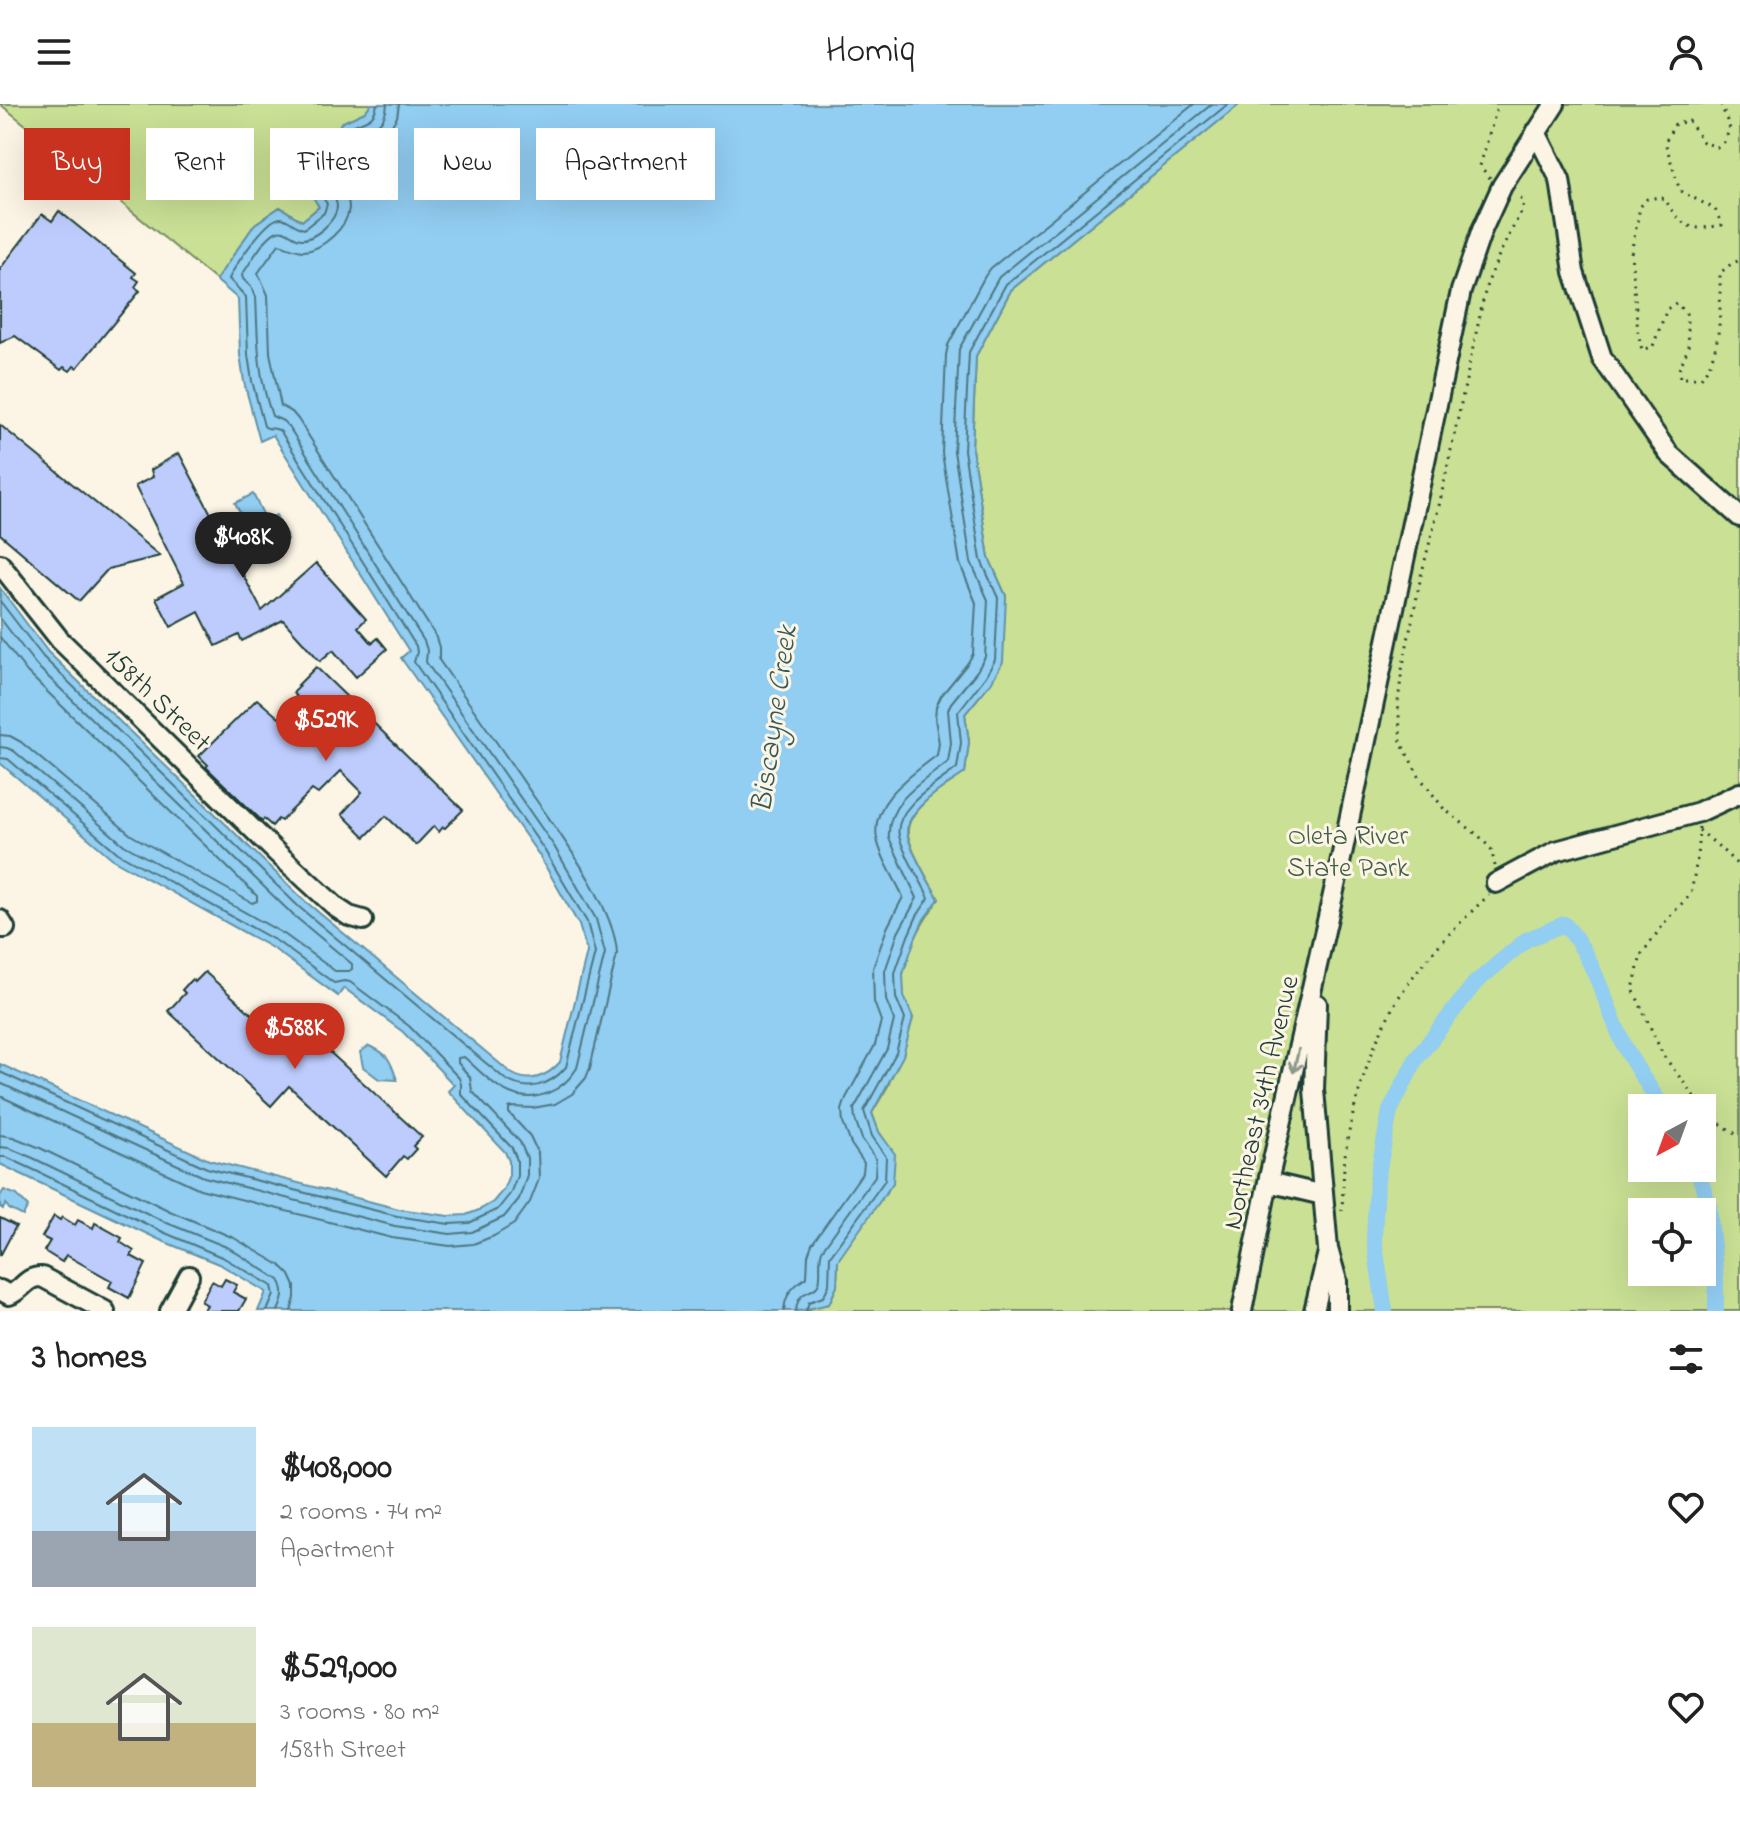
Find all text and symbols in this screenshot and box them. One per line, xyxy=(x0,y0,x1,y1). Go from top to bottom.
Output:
text: Homiq xyxy=(825,26,915,79)
icon: menu xyxy=(32,30,76,74)
icon: person xyxy=(1664,30,1708,74)
chip: Buy xyxy=(24,128,130,200)
chip: Rent xyxy=(146,128,254,200)
chip: Filters xyxy=(270,128,398,200)
chip: New xyxy=(414,128,520,200)
chip: Apartment xyxy=(536,128,715,200)
pin: $408K xyxy=(187,512,299,580)
text: $408K xyxy=(213,519,273,557)
water label: Biscayne Creek xyxy=(741,621,811,816)
street label: 158th Street xyxy=(94,639,220,762)
pin: $529K xyxy=(270,695,382,763)
text: $529K xyxy=(294,702,358,740)
park label: Oleta River State Park xyxy=(1287,817,1410,890)
street label: Northeast 34th Avenue xyxy=(1213,971,1312,1234)
pin: $588K xyxy=(239,1003,351,1071)
text: $588K xyxy=(264,1010,326,1048)
one-way arrow xyxy=(1288,1047,1303,1073)
north arrow xyxy=(1628,1094,1716,1182)
map controls xyxy=(1628,1094,1716,1286)
button: locate xyxy=(1628,1198,1716,1286)
text: 3 homes xyxy=(32,1334,147,1384)
icon: filters xyxy=(1664,1337,1708,1381)
text: $408,000 xyxy=(280,1444,392,1494)
icon: home xyxy=(96,1459,192,1555)
icon: heart xyxy=(1664,1485,1708,1529)
text: 2 rooms · 74 m² xyxy=(280,1494,442,1532)
text: Apartment xyxy=(280,1532,394,1570)
text: $529,000 xyxy=(280,1644,397,1694)
icon: home xyxy=(96,1659,192,1755)
icon: heart xyxy=(1664,1685,1708,1729)
text: 3 rooms · 80 m² xyxy=(280,1694,440,1732)
text: 158th Street xyxy=(280,1732,406,1770)

